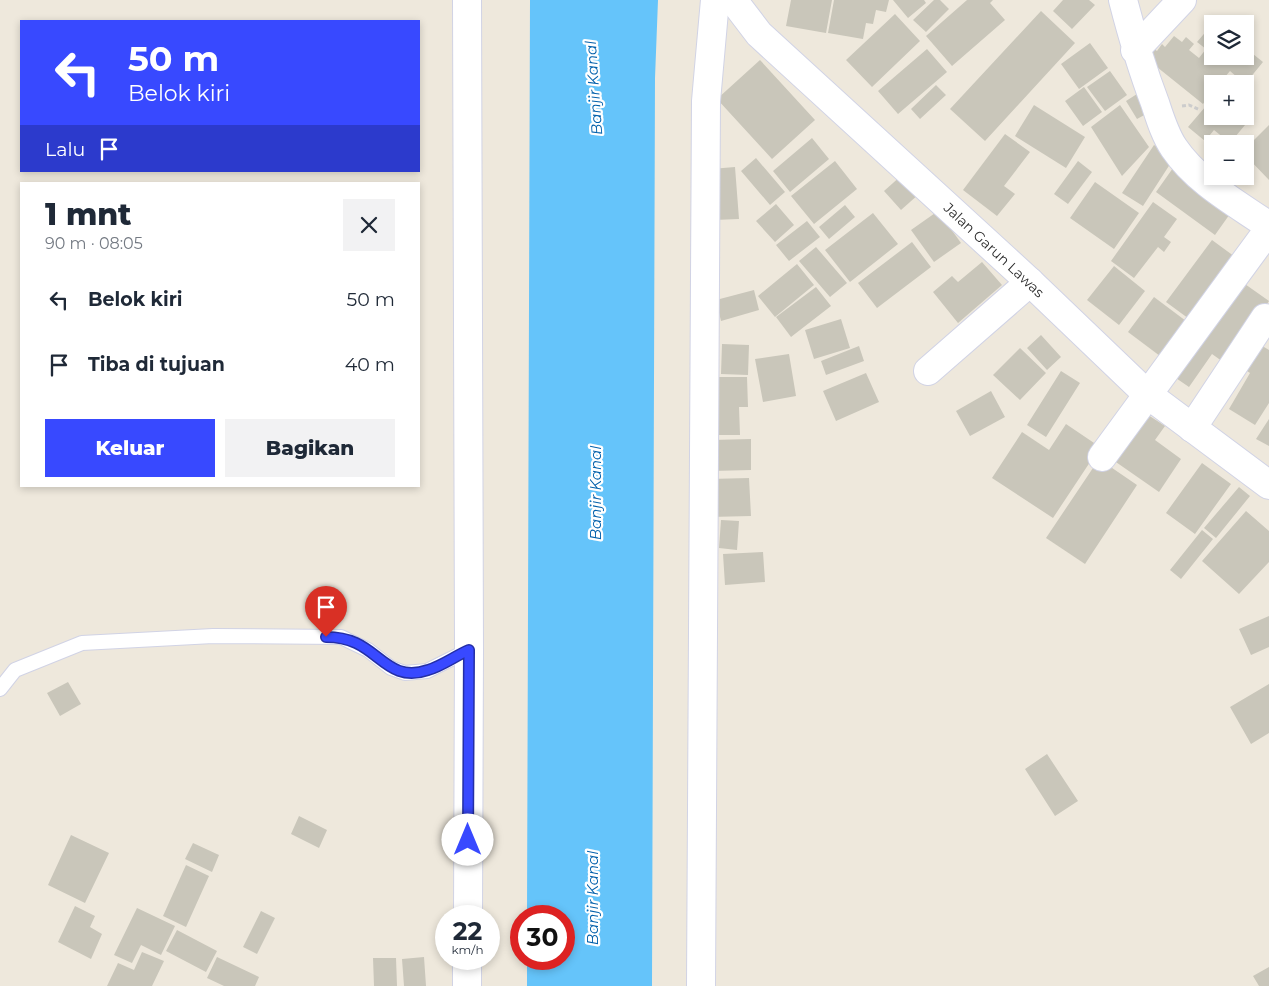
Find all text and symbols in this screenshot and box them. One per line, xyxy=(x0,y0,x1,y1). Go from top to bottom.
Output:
map controls xyxy=(1204,15,1254,185)
button: layers xyxy=(1204,15,1254,65)
text: 50 m xyxy=(128,37,219,80)
icon: left xyxy=(45,40,110,105)
water label: Banjir Kanal xyxy=(581,40,606,136)
button: + xyxy=(1204,75,1254,125)
text: Belok kiri xyxy=(128,80,230,107)
icon: arrive xyxy=(95,135,123,163)
button: − xyxy=(1204,135,1254,185)
text: Lalu xyxy=(45,138,85,161)
text: 1 mnt xyxy=(45,196,132,233)
street label: Jalan Garun Lawas xyxy=(939,198,1048,301)
button: close xyxy=(343,199,395,251)
text: 90 m · 08:05 xyxy=(45,234,143,253)
icon: left xyxy=(45,286,73,314)
text: Belok kiri xyxy=(88,288,183,311)
text: 50 m xyxy=(347,288,395,311)
icon: arrive xyxy=(45,351,73,379)
text: Tiba di tujuan xyxy=(88,353,225,376)
text: 40 m xyxy=(345,353,395,376)
button: Keluar xyxy=(45,419,215,477)
button: Bagikan xyxy=(225,419,395,477)
water label: Banjir Kanal xyxy=(586,446,605,540)
pin xyxy=(305,586,347,637)
icon: arrive xyxy=(312,593,340,621)
position arrow xyxy=(441,813,493,865)
water label: Banjir Kanal xyxy=(583,851,602,945)
speed limit sign: 30 xyxy=(510,905,575,970)
text: 22 xyxy=(453,916,482,946)
text: km/h xyxy=(451,942,484,957)

